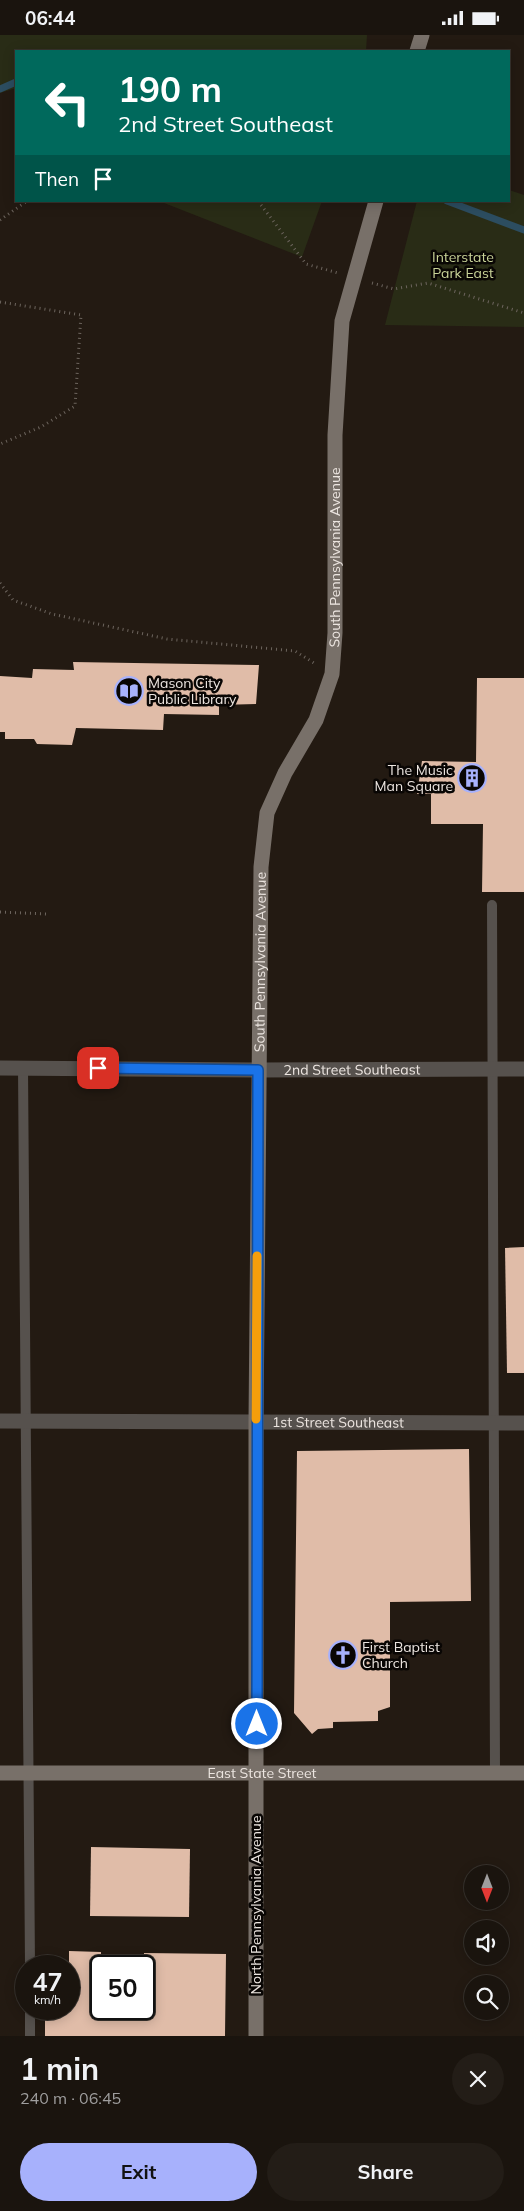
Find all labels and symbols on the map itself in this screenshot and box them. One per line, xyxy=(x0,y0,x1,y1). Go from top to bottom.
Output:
park label: Interstate Park East xyxy=(432,248,494,282)
street label: South Pennsylvania Avenue xyxy=(325,467,344,648)
place label: Mason City Public Library xyxy=(148,674,237,708)
library icon: Mason City Public Library xyxy=(114,676,144,706)
place label: The Music Man Square xyxy=(375,761,453,795)
building icon: The Music Man Square xyxy=(457,763,487,793)
street label: South Pennsylvania Avenue xyxy=(250,872,270,1052)
pin xyxy=(77,1047,119,1089)
street label: 2nd Street Southeast xyxy=(284,1060,421,1079)
street label: 1st Street Southeast xyxy=(272,1413,404,1432)
place label: First Baptist Church xyxy=(362,1638,440,1672)
church icon: First Baptist Church xyxy=(328,1640,358,1670)
position arrow xyxy=(230,1697,282,1749)
street label: East State Street xyxy=(208,1764,317,1782)
street label: North Pennsylvania Avenue xyxy=(247,1815,265,1995)
north arrow xyxy=(464,1865,509,1910)
speed limit sign: 50 xyxy=(90,1955,155,2020)

